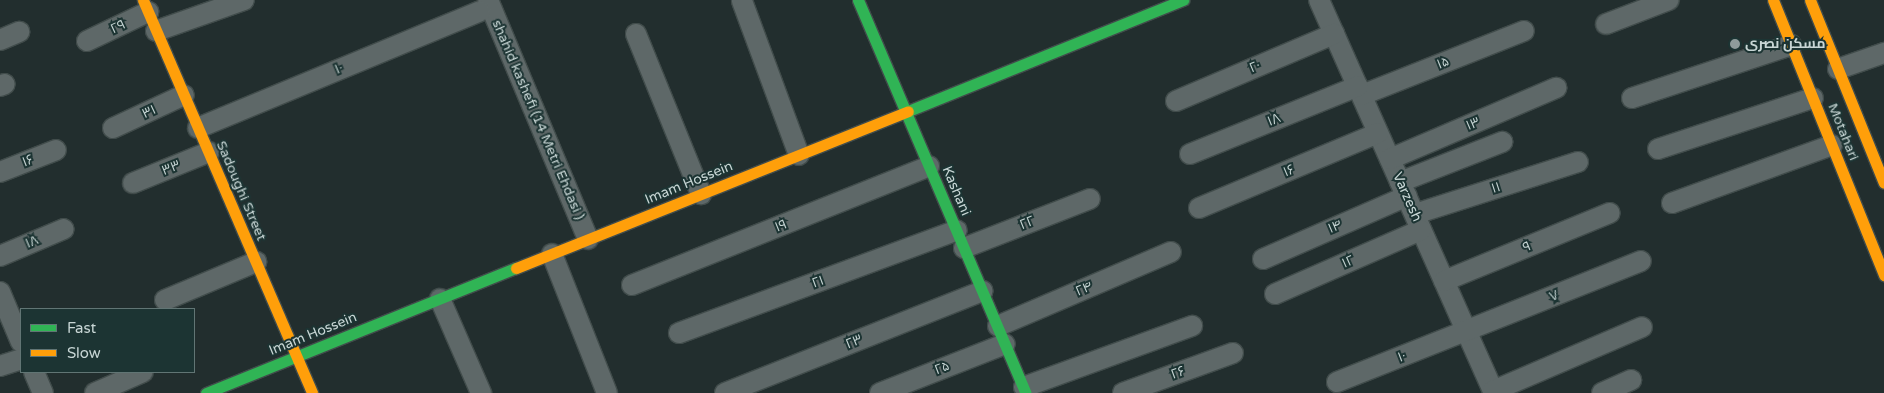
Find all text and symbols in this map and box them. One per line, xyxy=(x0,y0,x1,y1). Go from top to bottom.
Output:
street label: ۲۹ xyxy=(108,16,128,38)
street label: shahid kashefi (14 Metri Ehdasi ) xyxy=(488,17,588,223)
place label: مسکن نصری xyxy=(1745,36,1826,52)
marker: مسکن نصری xyxy=(1729,38,1741,50)
street label: ۱۵ xyxy=(1434,53,1452,73)
street label: ۲۰ xyxy=(1247,57,1263,77)
street label: ۱۰ xyxy=(332,60,346,78)
street label: ۳۱ xyxy=(139,101,159,123)
street label: Motahari xyxy=(1824,101,1862,163)
street label: ۱۸ xyxy=(1265,110,1283,130)
street label: ۱۳ xyxy=(1463,114,1483,134)
street label: Sadoughi Street xyxy=(212,139,270,243)
street label: ۱۶ xyxy=(20,151,36,171)
street label: ۳۳ xyxy=(159,157,183,179)
street label: Imam Hossein xyxy=(643,158,735,208)
street label: ۱۶ xyxy=(1281,161,1297,181)
street label: Kashani xyxy=(938,164,974,218)
street label: Varzesh xyxy=(1389,170,1425,224)
street label: ۱۱ xyxy=(1489,179,1503,197)
street label: ۲۲ xyxy=(1017,212,1037,234)
street label: ۱۹ xyxy=(772,216,790,236)
street label: ۱۴ xyxy=(1325,217,1345,237)
street label: ۱۸ xyxy=(23,232,41,252)
street label: ۹ xyxy=(1520,238,1534,256)
street label: ۱۲ xyxy=(1339,252,1357,272)
street label: ۲۱ xyxy=(810,272,826,292)
street label: ۲۴ xyxy=(1073,278,1095,300)
street label: ۷ xyxy=(1547,287,1561,305)
legend xyxy=(20,308,195,373)
street label: Imam Hossein xyxy=(267,309,359,359)
text: Fast xyxy=(67,319,96,337)
street label: ۲۳ xyxy=(843,331,865,353)
text: Slow xyxy=(67,344,101,362)
street label: ۱۰ xyxy=(1395,348,1409,366)
street label: ۲۵ xyxy=(932,357,952,379)
street label: ۲۶ xyxy=(1169,363,1187,383)

